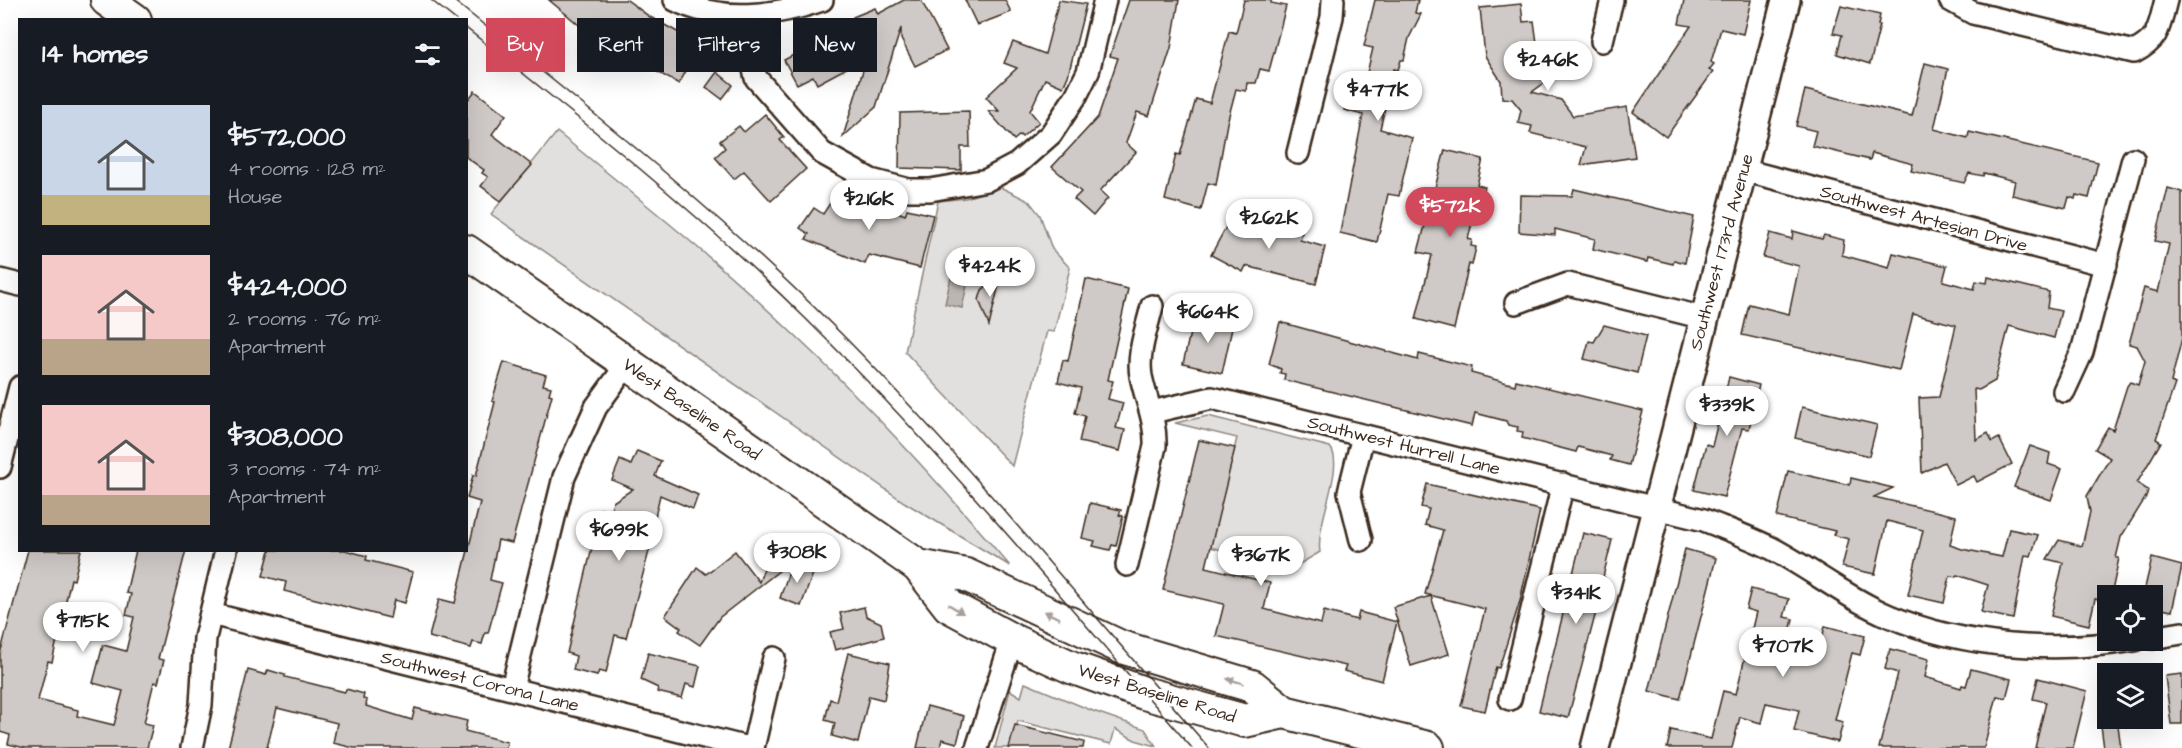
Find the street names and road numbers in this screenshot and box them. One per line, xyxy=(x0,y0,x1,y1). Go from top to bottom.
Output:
street label: Southwest 173rd Avenue xyxy=(1683,151,1760,353)
street label: Southwest Artesian Drive xyxy=(1817,179,2031,258)
street label: West Baseline Road xyxy=(617,352,766,467)
street label: Southwest Hurrell Lane xyxy=(1305,409,1503,482)
street label: Southwest Corona Lane xyxy=(378,645,582,718)
street label: West Baseline Road xyxy=(1075,658,1239,729)

